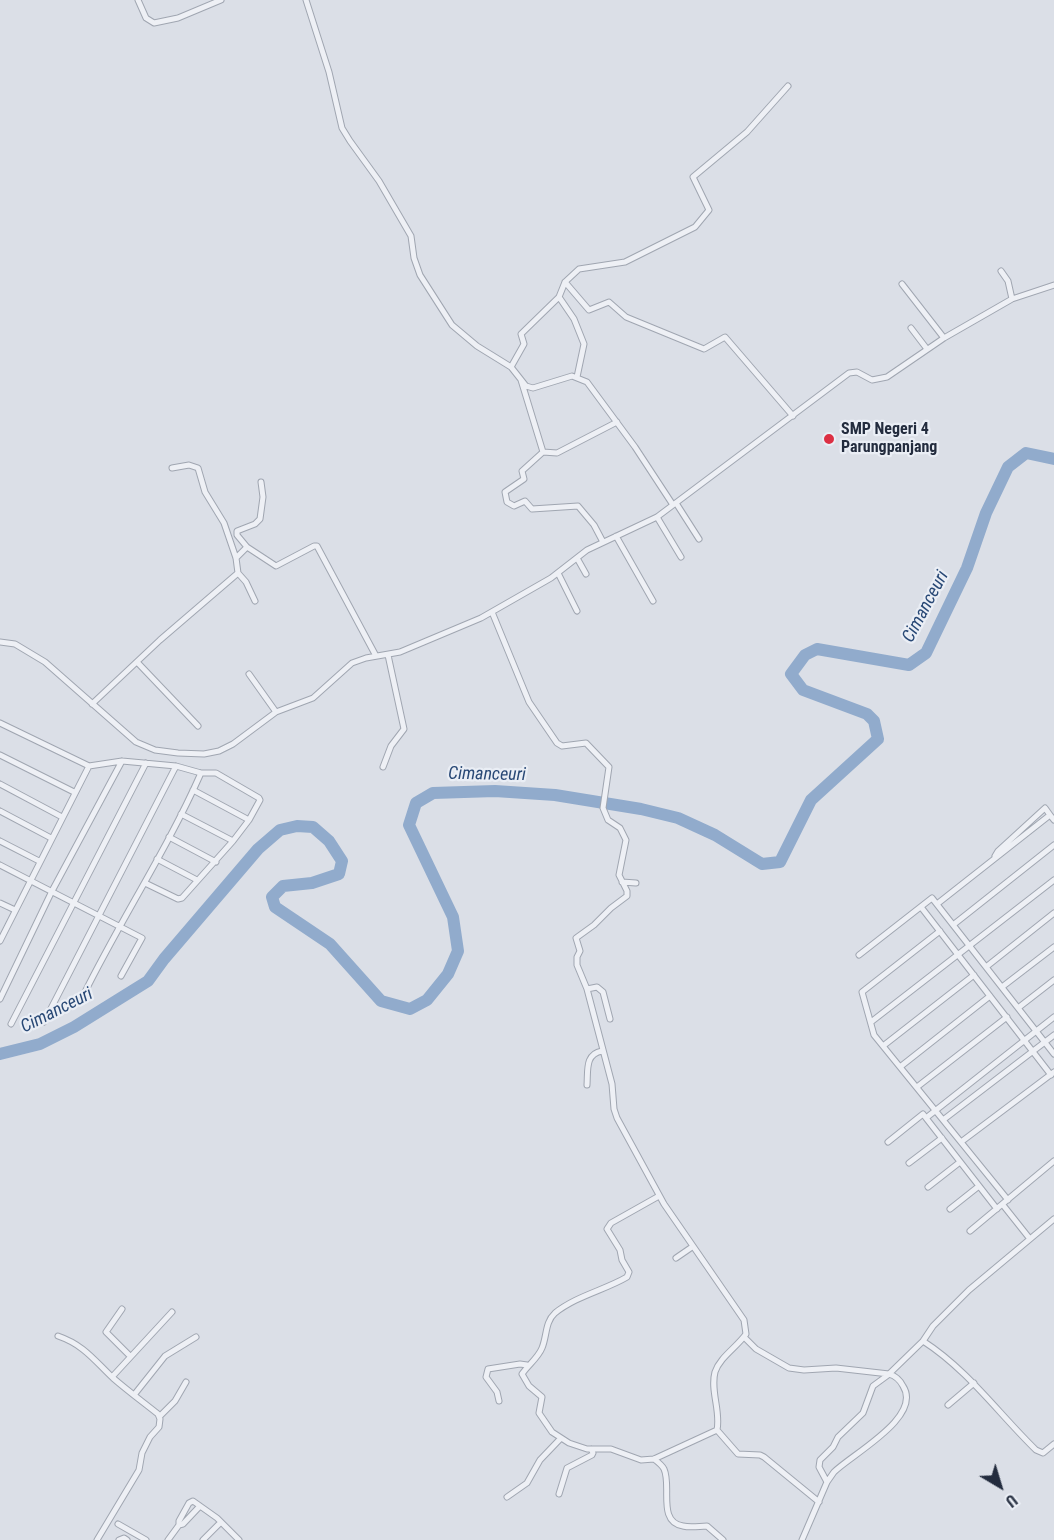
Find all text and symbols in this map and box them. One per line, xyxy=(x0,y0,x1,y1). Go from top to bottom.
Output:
place label: SMP Negeri 4 Parungpanjang xyxy=(841,420,937,458)
marker: SMP Negeri 4 Parungpanjang xyxy=(822,432,836,446)
water label: Cimanceuri xyxy=(898,568,954,646)
water label: Cimanceuri xyxy=(448,764,526,786)
water label: Cimanceuri xyxy=(17,984,97,1038)
north arrow xyxy=(970,1456,1030,1516)
text: U xyxy=(1002,1490,1021,1511)

